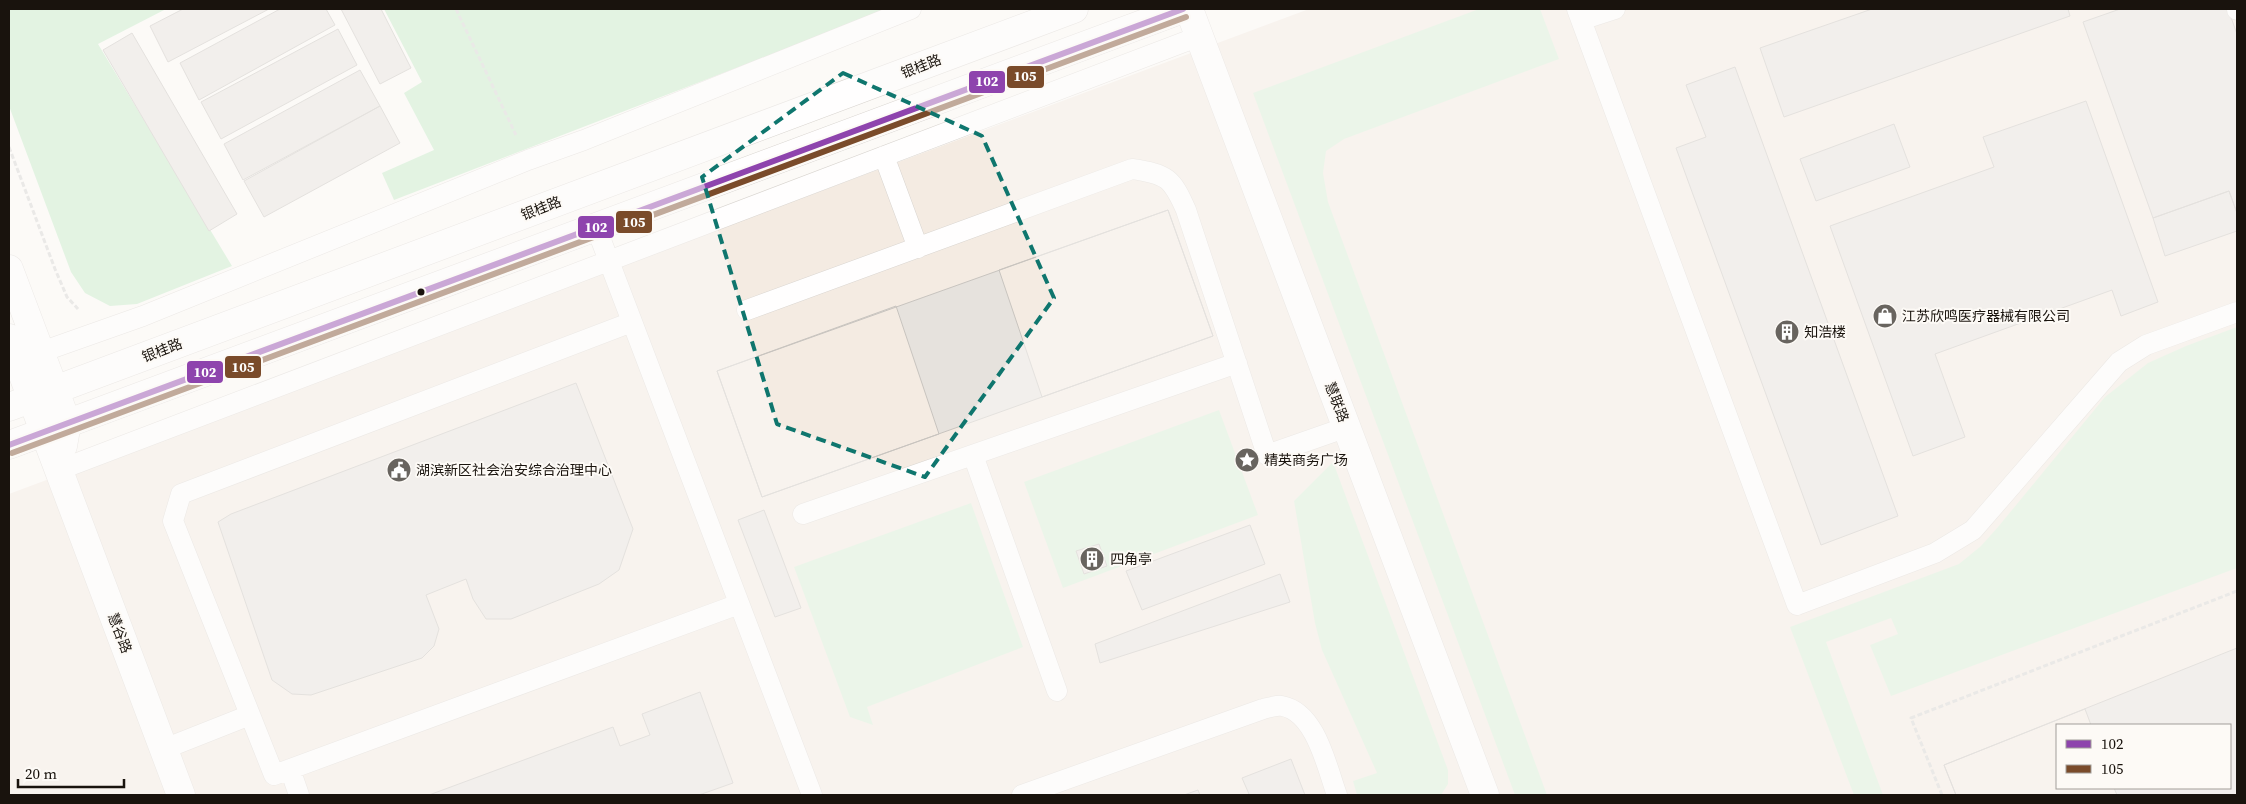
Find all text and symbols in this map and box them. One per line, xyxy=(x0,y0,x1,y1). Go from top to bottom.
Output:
street label: 银桂路 xyxy=(898,49,944,83)
line badge: 105 xyxy=(1006,65,1045,89)
text: 105 xyxy=(1014,66,1037,86)
line badge: 102 xyxy=(968,70,1006,94)
text: 102 xyxy=(976,71,999,91)
street label: 银桂路 xyxy=(518,191,564,225)
line badge: 105 xyxy=(615,210,653,234)
text: 105 xyxy=(623,212,646,232)
line badge: 102 xyxy=(577,215,615,239)
text: 102 xyxy=(585,217,608,237)
unlabelled marker xyxy=(416,287,426,297)
shop icon: 江苏欣鸣医疗器械有限公司 xyxy=(1872,303,1898,329)
place label: 江苏欣鸣医疗器械有限公司 xyxy=(1902,306,2070,326)
building icon: 知浩楼 xyxy=(1774,319,1800,345)
place label: 知浩楼 xyxy=(1804,322,1846,342)
street label: 银桂路 xyxy=(139,333,185,367)
line badge: 105 xyxy=(224,355,262,379)
text: 105 xyxy=(232,357,255,377)
line badge: 102 xyxy=(186,360,224,384)
text: 102 xyxy=(194,362,217,382)
street label: 慧联路 xyxy=(1320,379,1354,425)
place icon: 精英商务广场 xyxy=(1234,447,1260,473)
place label: 精英商务广场 xyxy=(1264,450,1348,470)
public building icon: 湖滨新区社会治安综合治理中心 xyxy=(386,457,412,483)
place label: 湖滨新区社会治安综合治理中心 xyxy=(416,460,612,480)
building icon: 四角亭 xyxy=(1079,546,1105,572)
place label: 四角亭 xyxy=(1110,549,1152,569)
street label: 慧谷路 xyxy=(103,610,137,656)
legend xyxy=(2056,724,2231,789)
text: 102 xyxy=(2101,733,2124,754)
scale bar xyxy=(18,756,124,788)
text: 105 xyxy=(2101,758,2124,779)
text: 20 m xyxy=(25,763,57,784)

